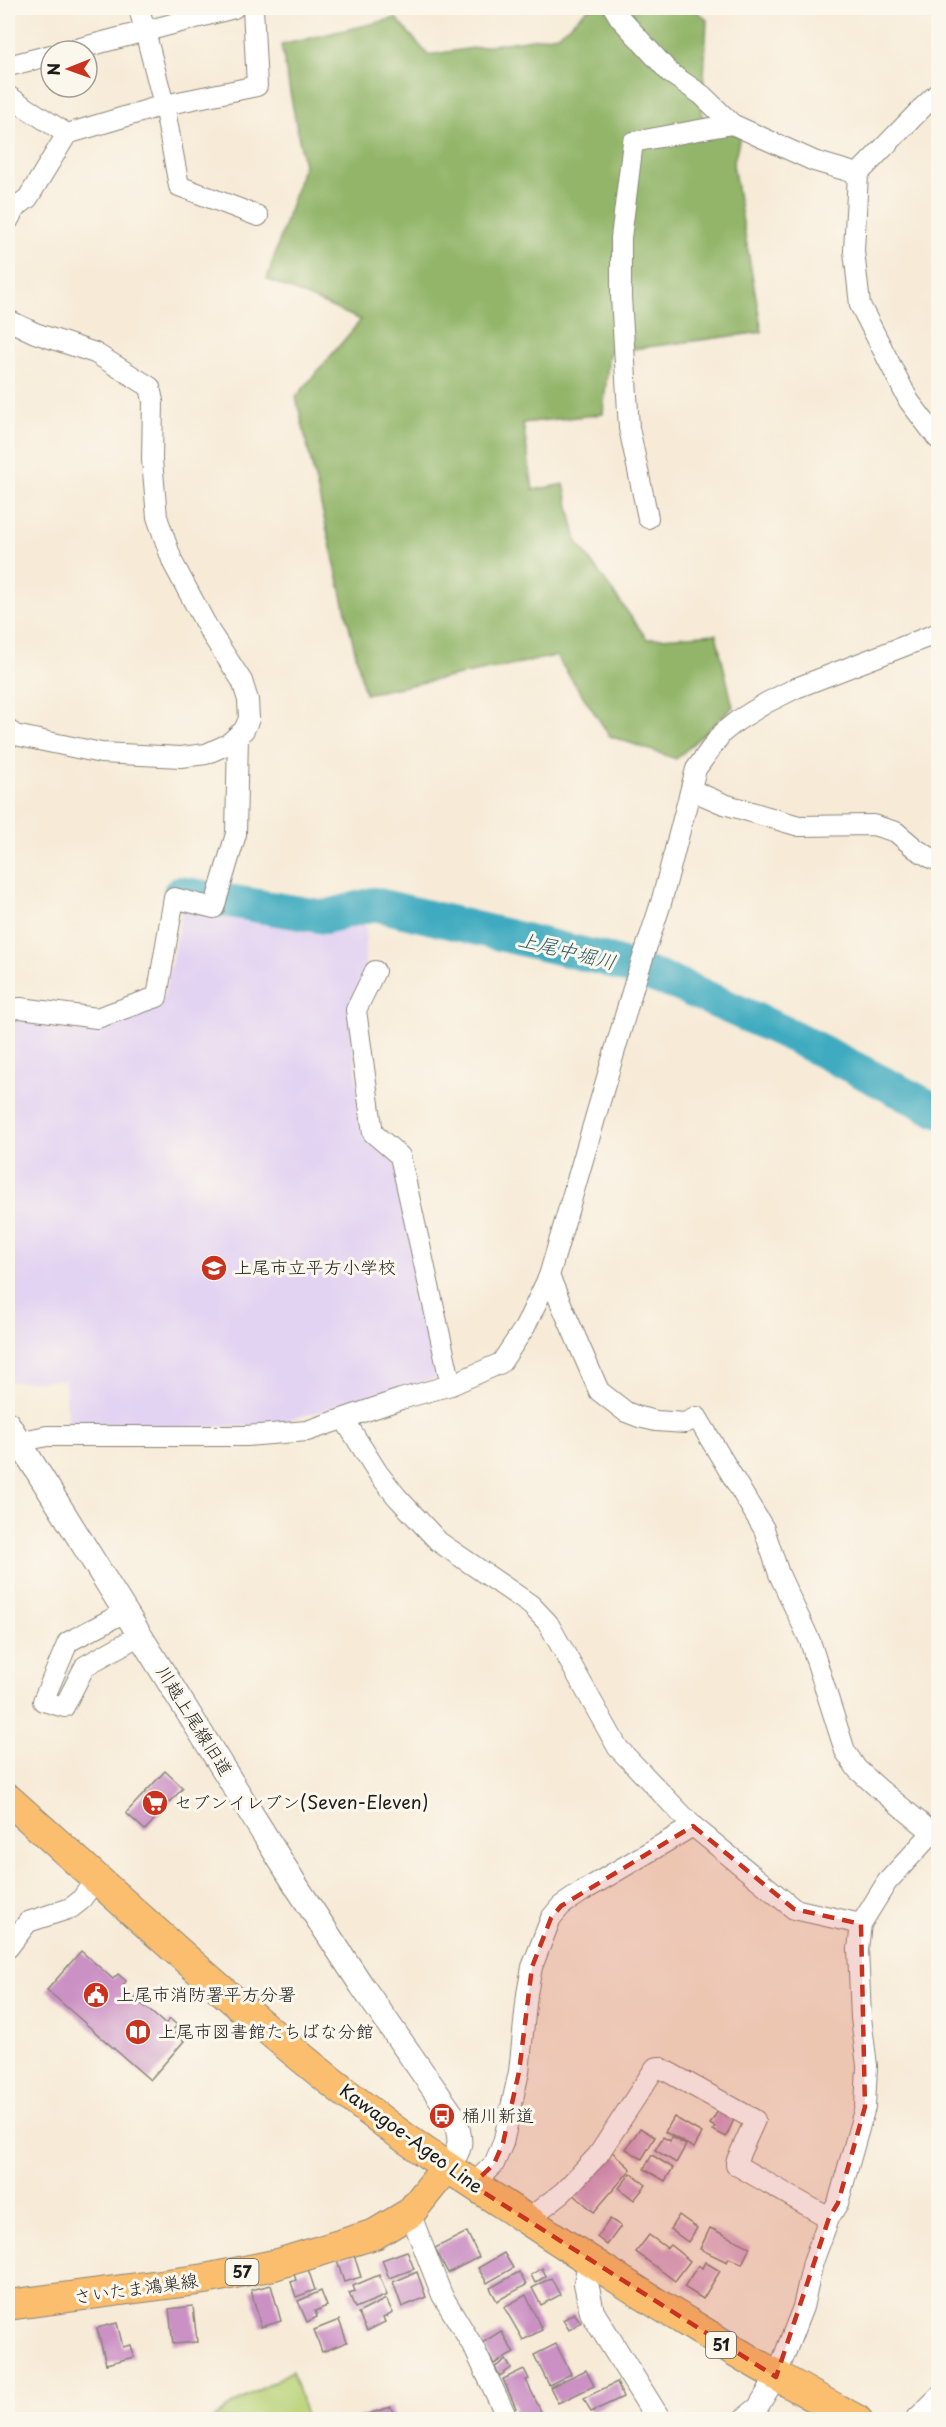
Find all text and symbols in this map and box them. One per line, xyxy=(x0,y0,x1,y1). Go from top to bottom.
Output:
north arrow xyxy=(39,39,99,99)
text: N xyxy=(41,63,65,76)
water label: 上尾中堀川 xyxy=(515,923,619,977)
school or university icon: 上尾市立平方小学校 xyxy=(199,1253,229,1283)
place label: 上尾市立平方小学校 xyxy=(234,1253,396,1280)
street label: 川越上尾線旧道 xyxy=(150,1660,240,1781)
supermarket icon: セブンイレブン(Seven-Eleven) xyxy=(140,1788,170,1818)
place label: セブンイレブン(Seven-Eleven) xyxy=(174,1788,429,1815)
public building icon: 上尾市消防署平方分署 xyxy=(81,1980,111,2010)
place label: 上尾市消防署平方分署 xyxy=(116,1980,296,2007)
library icon: 上尾市図書館たちばな分館 xyxy=(123,2017,153,2047)
place label: 上尾市図書館たちばな分館 xyxy=(158,2017,374,2044)
street label: Kawagoe-Ageo Line xyxy=(335,2077,489,2199)
bus stop icon: 桶川新道 xyxy=(427,2101,457,2131)
place label: 桶川新道 xyxy=(462,2101,534,2128)
road number: 57 xyxy=(226,2259,258,2285)
street label: さいたま鴻巣線 xyxy=(72,2265,200,2310)
road number: 51 xyxy=(706,2332,736,2358)

